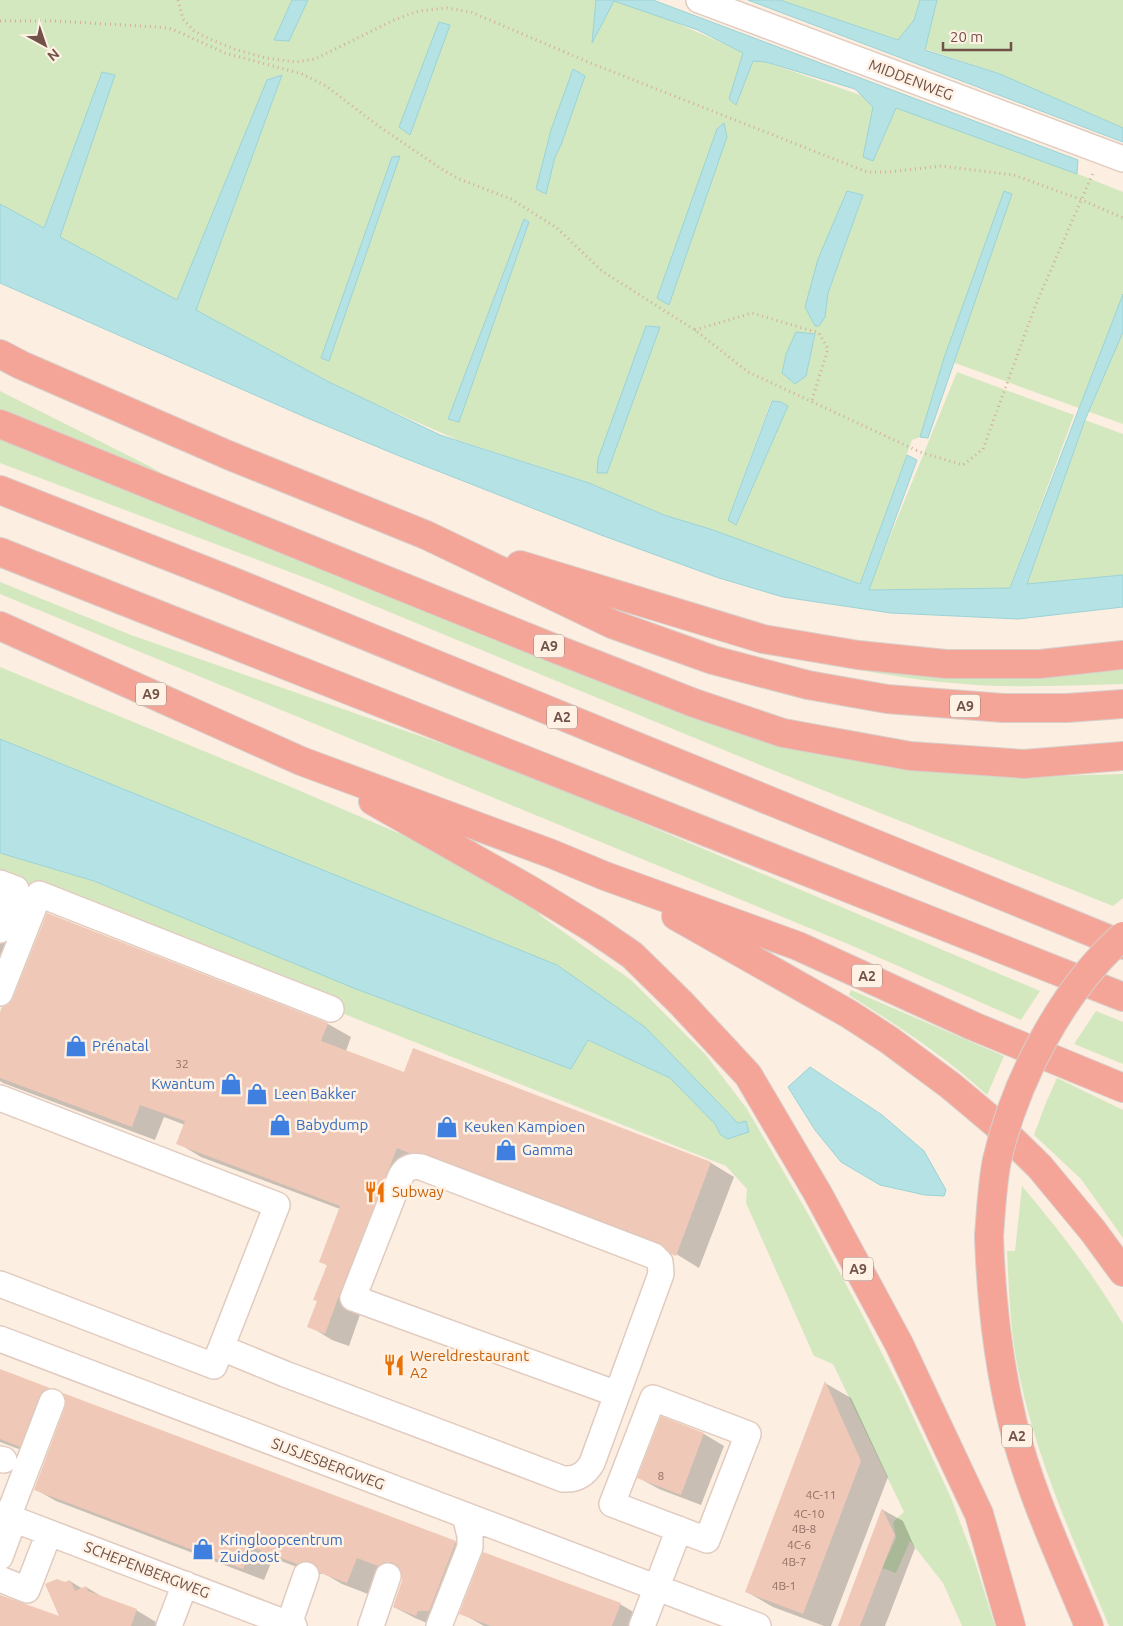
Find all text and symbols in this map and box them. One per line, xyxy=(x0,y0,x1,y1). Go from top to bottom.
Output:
north arrow xyxy=(20,20,70,70)
scale bar xyxy=(943,20,1010,52)
text: 20 m xyxy=(950,28,983,45)
text: N xyxy=(44,45,63,64)
street label: MIDDENWEG xyxy=(867,56,956,103)
road number: A9 xyxy=(534,634,564,658)
road number: A9 xyxy=(136,682,166,706)
road number: A9 xyxy=(950,694,980,718)
road number: A2 xyxy=(547,706,577,729)
road number: A2 xyxy=(852,964,882,988)
shop icon: Prénatal xyxy=(63,1033,89,1059)
place label: Prénatal xyxy=(92,1037,149,1054)
house number: 32 xyxy=(175,1057,189,1070)
shop icon: Kwantum xyxy=(218,1071,244,1097)
place label: Kwantum xyxy=(151,1075,215,1092)
shop icon: Leen Bakker xyxy=(244,1081,270,1107)
place label: Leen Bakker xyxy=(274,1085,357,1102)
shop icon: Babydump xyxy=(267,1112,293,1138)
shop icon: Keuken Kampioen xyxy=(434,1114,460,1140)
place label: Babydump xyxy=(296,1116,368,1133)
place label: Keuken Kampioen xyxy=(464,1118,585,1135)
shop icon: Gamma xyxy=(493,1137,519,1163)
place label: Gamma xyxy=(522,1141,573,1158)
restaurant icon: Subway xyxy=(362,1179,388,1205)
place label: Subway xyxy=(392,1183,444,1200)
road number: A9 xyxy=(843,1258,873,1280)
place label: Wereldrestaurant A2 xyxy=(410,1347,529,1381)
restaurant icon: Wereldrestaurant A2 xyxy=(381,1352,407,1378)
road number: A2 xyxy=(1002,1424,1032,1448)
street label: SIJSJESBERGWEG xyxy=(269,1434,387,1493)
house number: 8 xyxy=(658,1469,665,1482)
house number: 4C-11 xyxy=(806,1488,836,1501)
house number: 4C-10 xyxy=(794,1507,825,1520)
house number: 4B-8 xyxy=(792,1522,817,1535)
place label: Kringloopcentrum Zuidoost xyxy=(220,1531,343,1565)
shop icon: Kringloopcentrum Zuidoost xyxy=(190,1536,216,1562)
street label: SCHEPENBERGWEG xyxy=(82,1538,212,1601)
house number: 4C-6 xyxy=(787,1538,811,1551)
house number: 4B-7 xyxy=(782,1555,806,1568)
house number: 4B-1 xyxy=(772,1579,796,1592)

